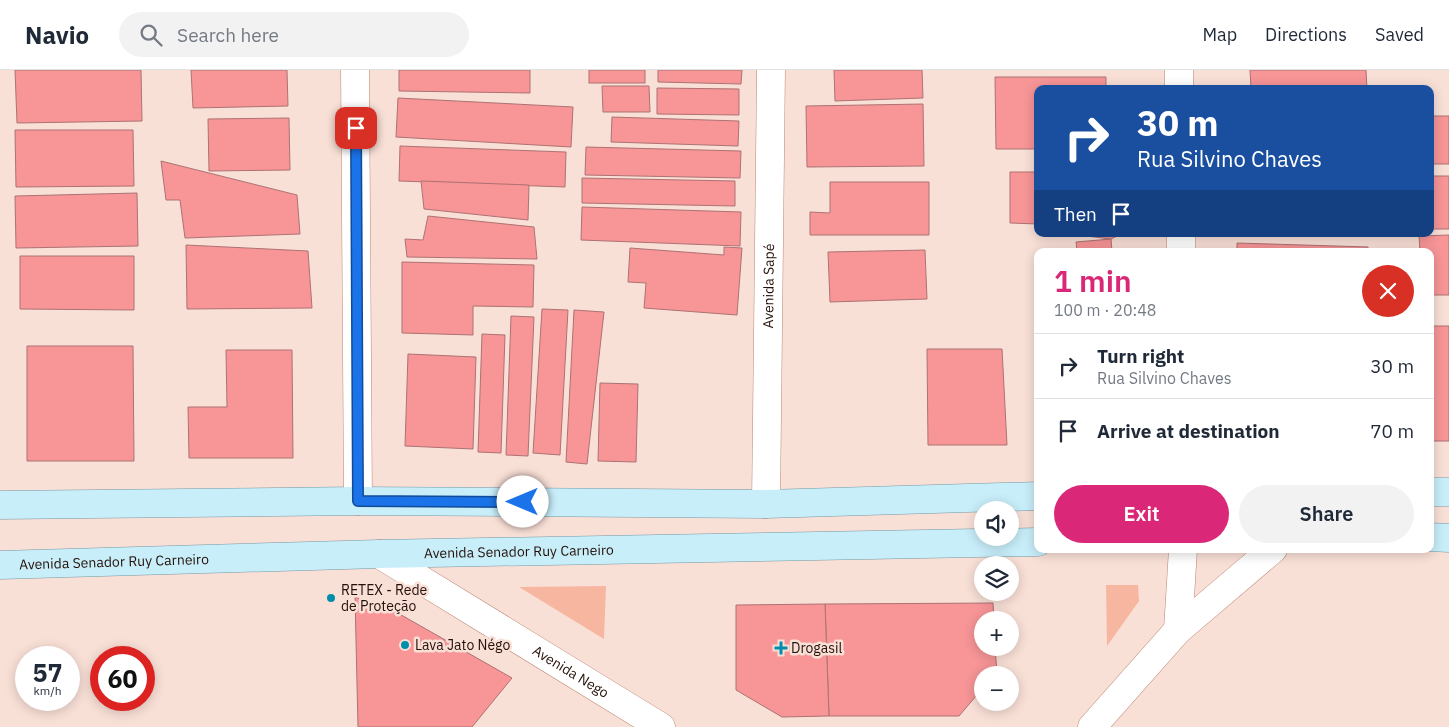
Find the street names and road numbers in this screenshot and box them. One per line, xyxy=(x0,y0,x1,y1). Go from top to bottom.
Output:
street label: Avenida Sapé xyxy=(759,243,778,329)
street label: Avenida Senador Ruy Carneiro xyxy=(424,541,614,562)
street label: Avenida Senador Ruy Carneiro xyxy=(19,550,209,573)
street label: Avenida Nego xyxy=(529,641,612,702)

